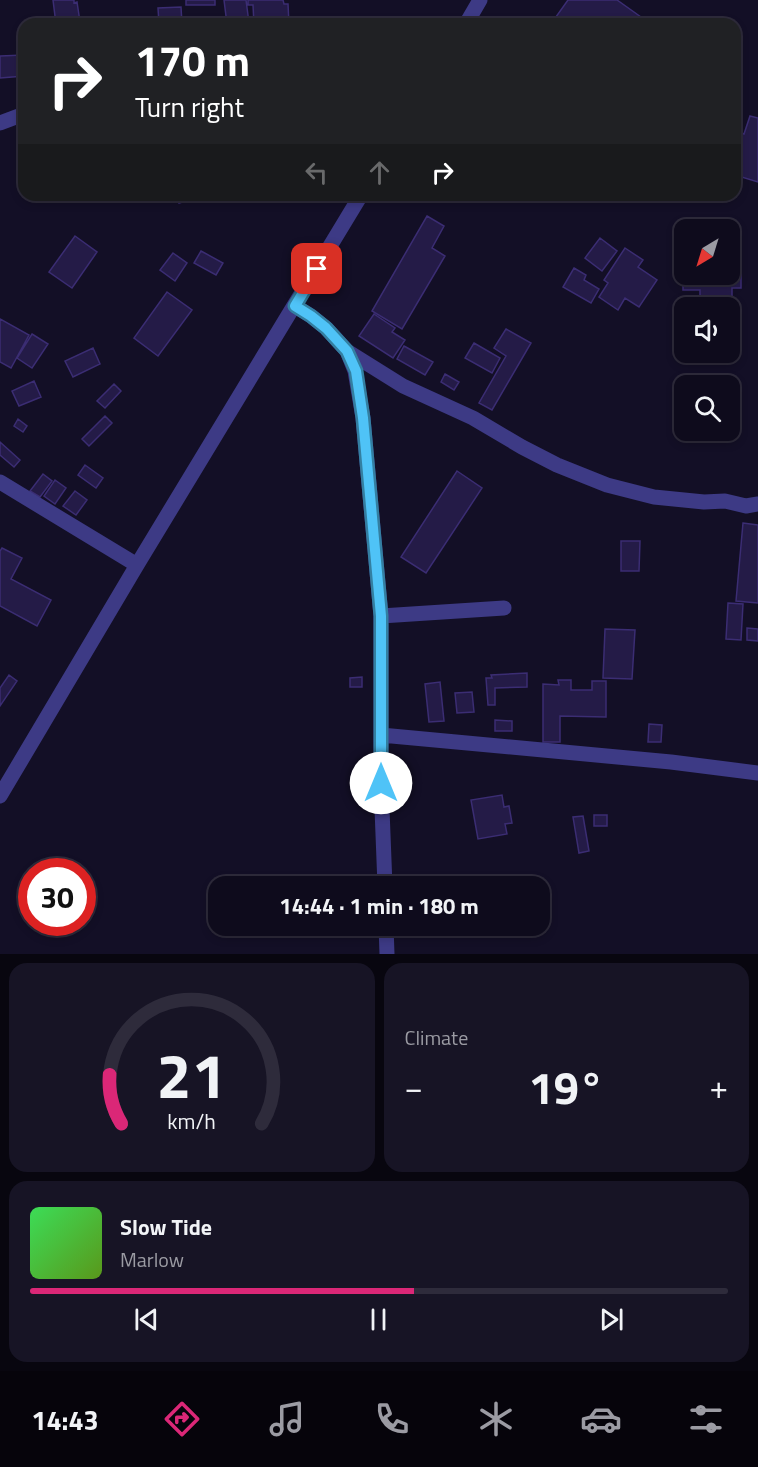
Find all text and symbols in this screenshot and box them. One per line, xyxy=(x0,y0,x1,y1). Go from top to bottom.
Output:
text: 170 m xyxy=(135,28,250,92)
icon: right xyxy=(36,42,114,120)
text: Turn right xyxy=(135,86,244,127)
icon: left xyxy=(300,156,333,189)
icon: ahead xyxy=(363,156,396,189)
icon: right xyxy=(426,156,459,189)
north arrow xyxy=(674,219,740,285)
map controls xyxy=(674,219,740,441)
pin xyxy=(291,243,342,294)
icon: arrive xyxy=(300,252,333,285)
button: sound xyxy=(674,297,740,363)
button: search xyxy=(674,375,740,441)
position arrow xyxy=(349,751,413,815)
speed limit sign: 30 xyxy=(18,858,96,936)
text: 14:44 · 1 min · 180 m xyxy=(279,889,479,923)
text: Climate xyxy=(405,1022,468,1053)
text: 21 xyxy=(157,1027,227,1122)
text: 19° xyxy=(528,1053,604,1121)
text: − xyxy=(405,1062,423,1112)
text: + xyxy=(710,1062,728,1112)
text: km/h xyxy=(167,1106,216,1138)
text: Slow Tide xyxy=(120,1210,212,1244)
text: Marlow xyxy=(120,1244,184,1275)
icon: previous xyxy=(130,1303,163,1336)
icon: pause xyxy=(362,1303,395,1336)
icon: next xyxy=(595,1303,628,1336)
icon: directions xyxy=(161,1398,203,1440)
icon: music xyxy=(266,1398,308,1440)
icon: phone xyxy=(371,1398,413,1440)
icon: climate xyxy=(475,1398,517,1440)
icon: car xyxy=(580,1398,622,1440)
icon: filters xyxy=(685,1398,727,1440)
text: 14:43 xyxy=(31,1399,99,1440)

